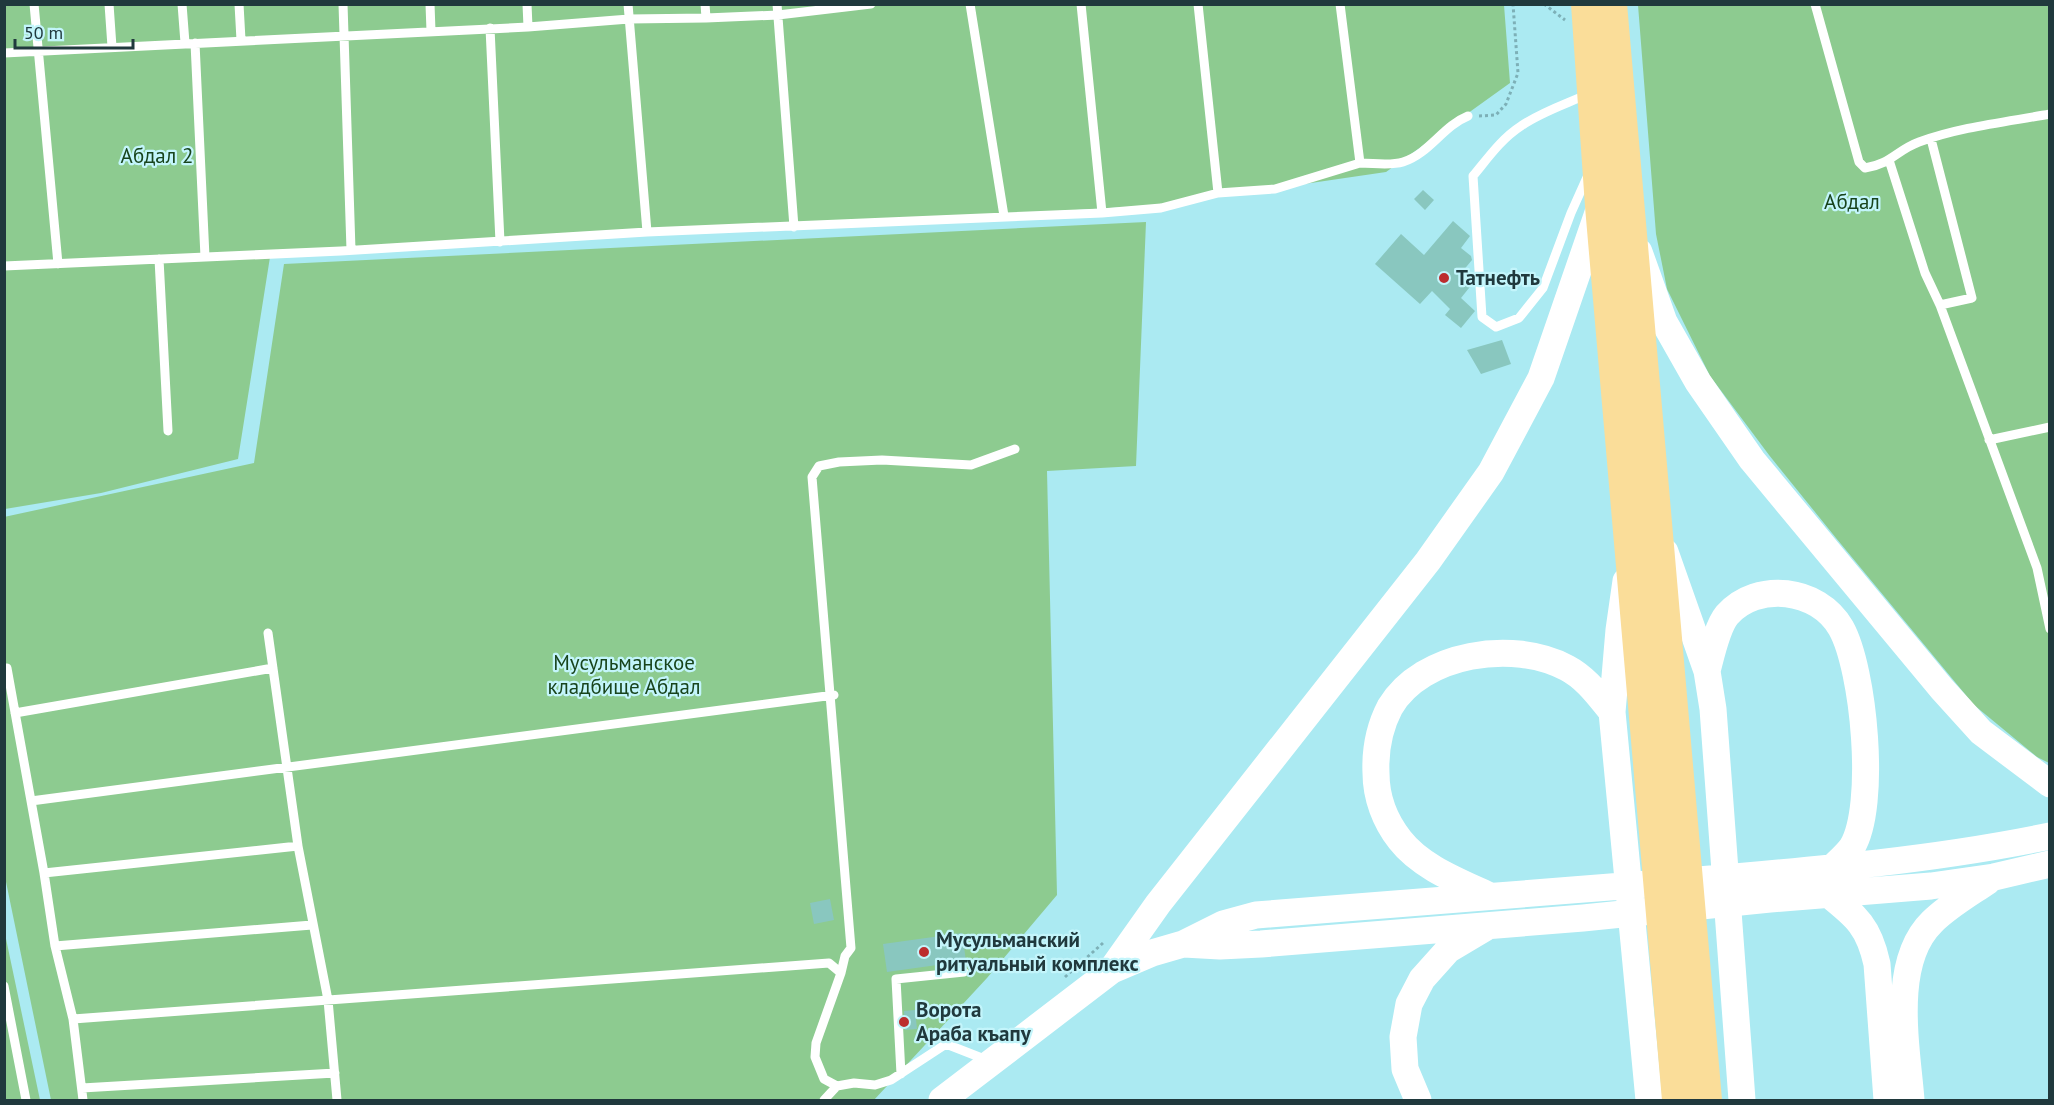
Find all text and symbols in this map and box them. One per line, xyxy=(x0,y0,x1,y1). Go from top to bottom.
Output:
scale bar xyxy=(15,12,134,50)
text: 50 m xyxy=(24,21,63,44)
park label: Абдал 2 xyxy=(121,142,193,169)
park label: Абдал xyxy=(1824,188,1880,215)
place label: Татнефть xyxy=(1456,264,1540,291)
marker: Татнефть xyxy=(1437,271,1451,285)
park label: Мусульманское кладбище Абдал xyxy=(548,649,700,700)
place label: Мусульманский ритуальный комплекс xyxy=(936,926,1139,977)
marker: Мусульманский ритуальный комплекс xyxy=(917,945,931,959)
place label: Ворота Араба къапу xyxy=(916,996,1032,1047)
marker: Ворота Араба къапу xyxy=(897,1015,911,1029)

